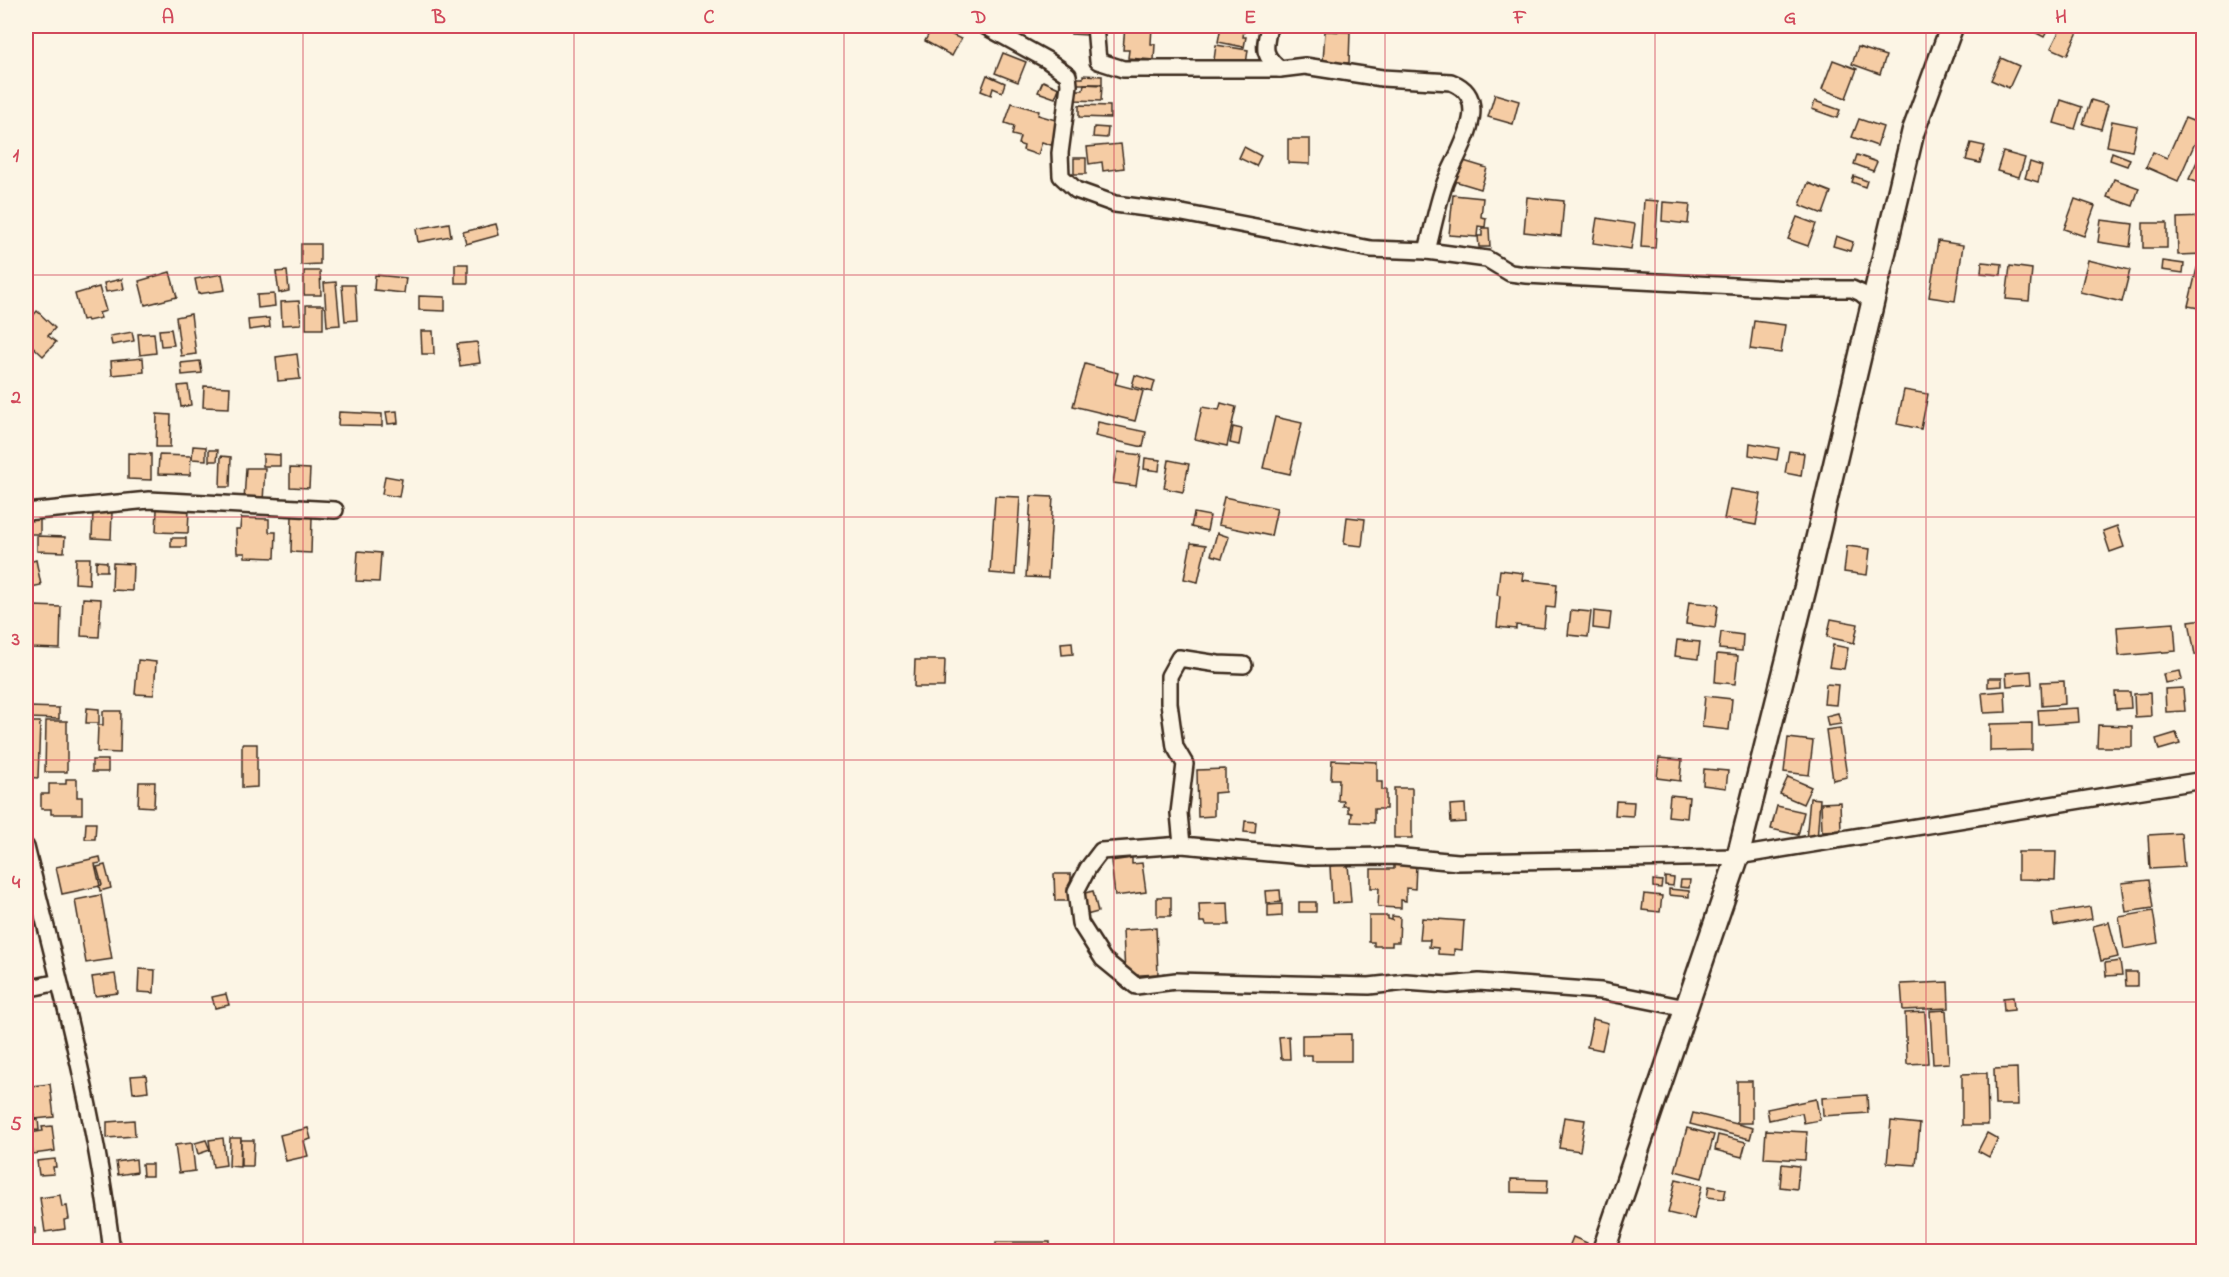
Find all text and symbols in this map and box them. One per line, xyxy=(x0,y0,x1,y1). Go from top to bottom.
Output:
text: A xyxy=(162,4,174,33)
text: B xyxy=(431,4,446,33)
text: C xyxy=(704,4,715,33)
text: D xyxy=(971,4,986,33)
text: E xyxy=(1244,4,1256,33)
text: F xyxy=(1513,4,1527,33)
text: G xyxy=(1784,4,1797,33)
text: H xyxy=(2055,4,2067,33)
text: 1 xyxy=(13,142,20,171)
text: 2 xyxy=(10,384,21,413)
text: 3 xyxy=(11,626,20,655)
text: 4 xyxy=(12,869,21,898)
text: 5 xyxy=(10,1111,22,1140)

